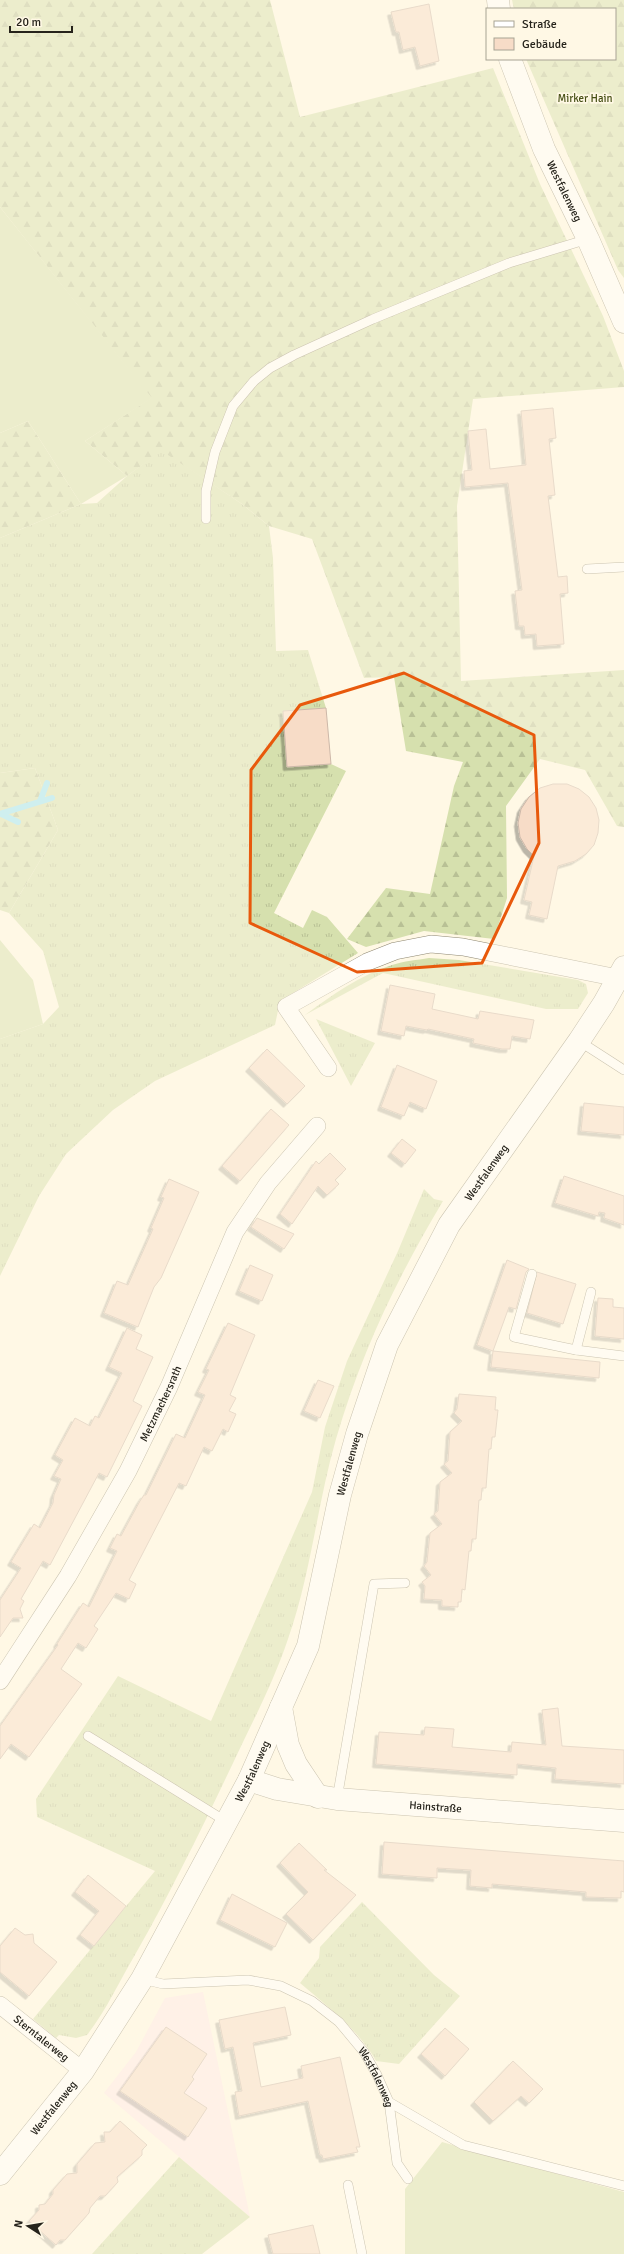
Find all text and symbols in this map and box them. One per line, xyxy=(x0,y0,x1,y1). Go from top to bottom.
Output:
scale bar xyxy=(10,8,72,34)
legend xyxy=(486,8,616,60)
text: 20 m xyxy=(16,15,41,30)
text: Straße xyxy=(522,17,557,32)
text: Gebäude xyxy=(522,37,567,52)
park label: Mirker Hain xyxy=(557,92,613,105)
street label: Westfalenweg xyxy=(544,159,585,224)
street label: Westfalenweg xyxy=(462,1142,511,1203)
street label: Metzmachersrath xyxy=(137,1364,184,1444)
street label: Westfalenweg xyxy=(334,1430,364,1497)
street label: Westfalenweg xyxy=(233,1738,273,1804)
street label: Hainstraße xyxy=(409,1799,462,1816)
street label: Sterntalerweg xyxy=(11,2012,72,2064)
street label: Westfalenweg xyxy=(355,2044,396,2108)
street label: Westfalenweg xyxy=(28,2078,80,2138)
north arrow xyxy=(8,2206,48,2246)
text: N xyxy=(12,2219,26,2229)

